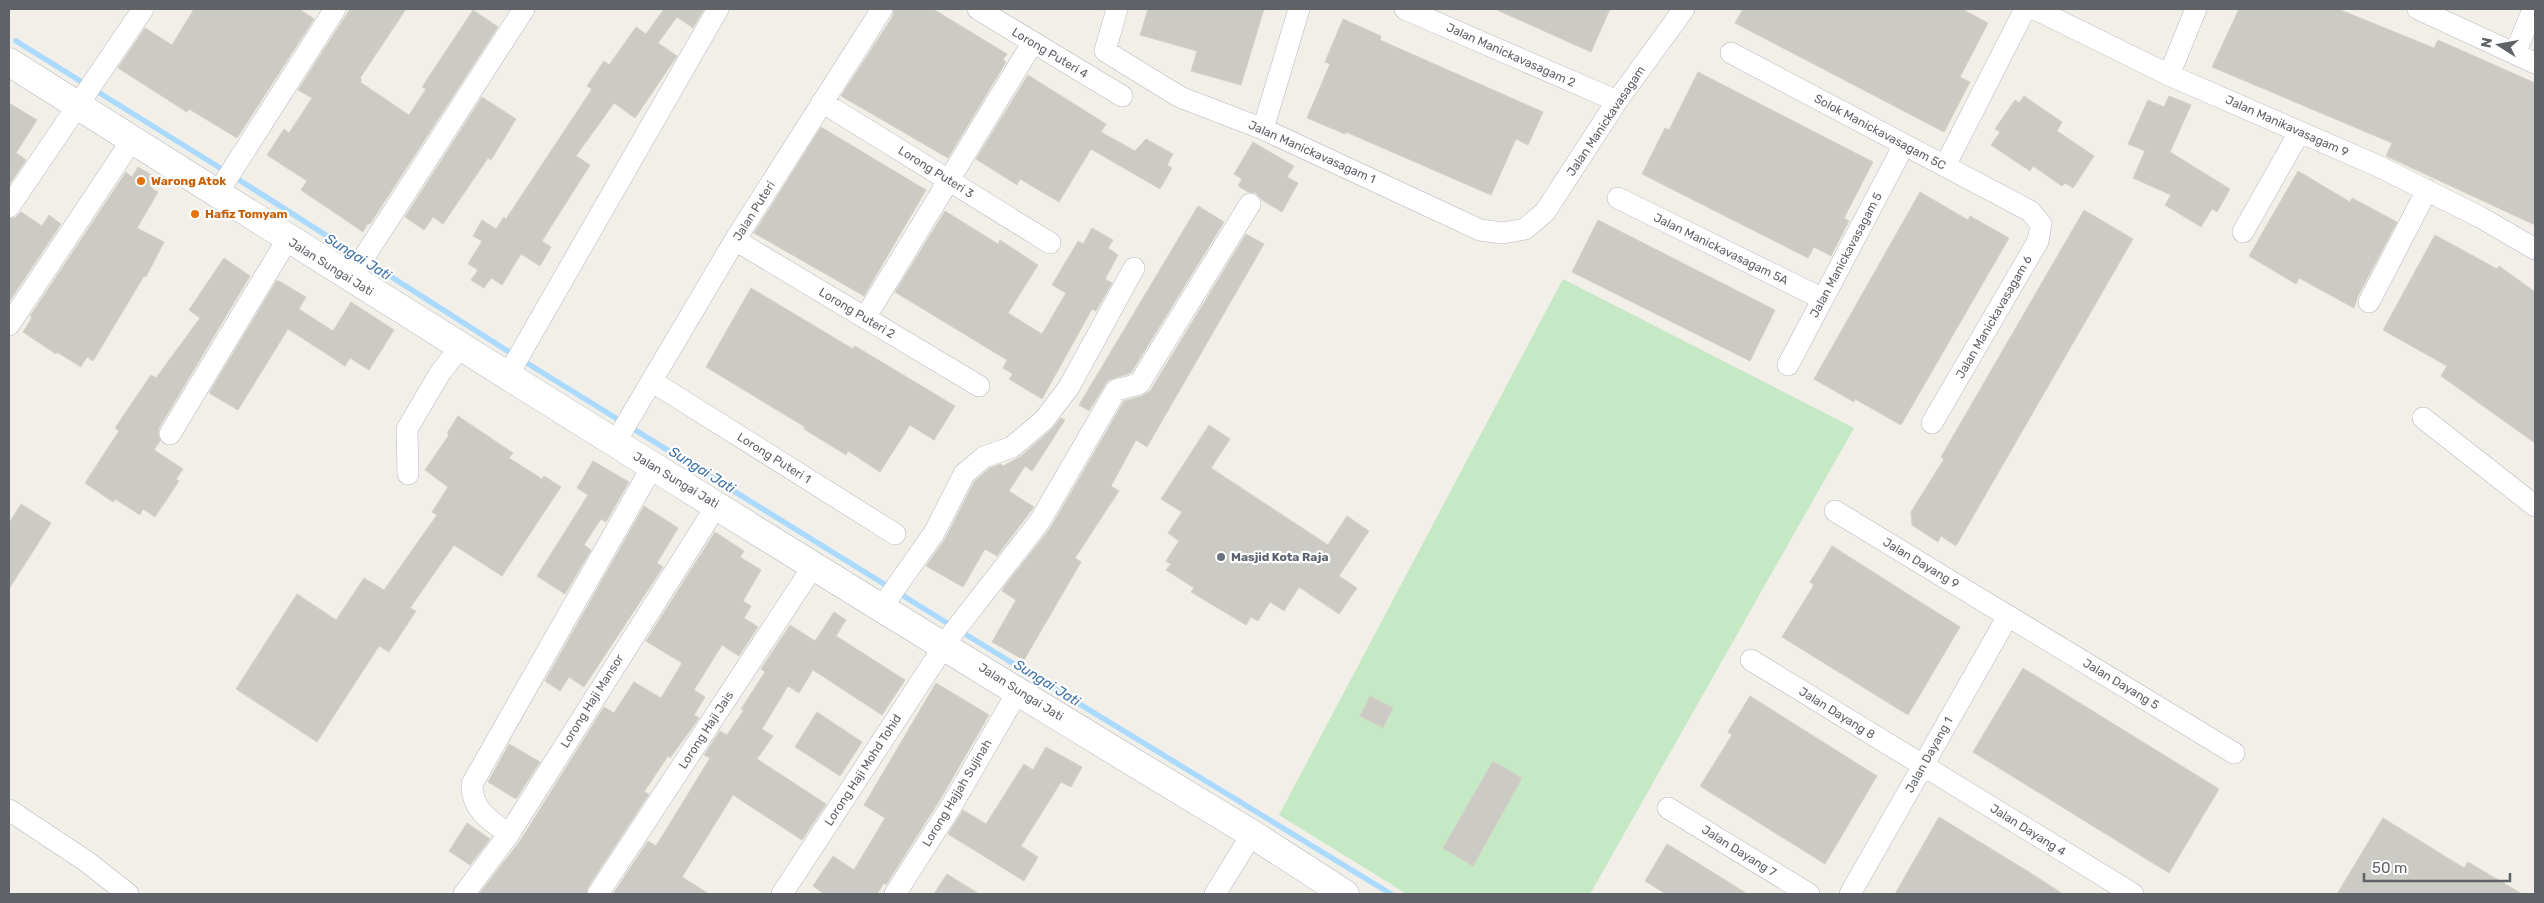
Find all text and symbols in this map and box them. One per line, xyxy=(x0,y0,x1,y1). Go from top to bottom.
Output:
street label: Jalan Manickavasagam 2 xyxy=(1444,20,1578,90)
north arrow xyxy=(2474,20,2524,70)
street label: Lorong Puteri 4 xyxy=(1009,25,1091,82)
text: N xyxy=(2477,36,2496,49)
street label: Jalan Manickavasagam xyxy=(1564,63,1648,179)
street label: Solok Manickavasagam 5C xyxy=(1812,91,1948,173)
street label: Jalan Manikavasagam 9 xyxy=(2223,93,2351,159)
street label: Jalan Manickavasagam 1 xyxy=(1246,118,1378,186)
street label: Lorong Puteri 3 xyxy=(896,143,976,201)
place label: Warong Atok xyxy=(151,174,226,188)
marker: Warong Atok xyxy=(135,175,147,187)
street label: Jalan Puteri xyxy=(730,178,778,243)
street label: Jalan Manickavasagam 5 xyxy=(1807,190,1885,320)
place label: Hafiz Tomyam xyxy=(205,207,288,221)
marker: Hafiz Tomyam xyxy=(189,208,201,220)
street label: Jalan Manickavasagam 5A xyxy=(1652,210,1790,288)
water label: Sungai Jati xyxy=(322,230,395,284)
street label: Jalan Sungai Jati xyxy=(286,235,376,299)
street label: Jalan Manickavasagam 6 xyxy=(1953,253,2035,381)
street label: Lorong Puteri 2 xyxy=(817,285,897,341)
street label: Lorong Puteri 1 xyxy=(735,430,813,486)
water label: Sungai Jati xyxy=(666,443,739,497)
street label: Jalan Sungai Jati xyxy=(631,449,721,511)
street label: Jalan Dayang 9 xyxy=(1880,535,1962,591)
place label: Masjid Kota Raja xyxy=(1231,550,1329,564)
marker: Masjid Kota Raja xyxy=(1215,551,1227,563)
street label: Lorong Haji Mansor xyxy=(558,651,627,750)
water label: Sungai Jati xyxy=(1011,656,1084,710)
street label: Jalan Dayang 5 xyxy=(2080,656,2162,712)
street label: Jalan Sungai Jati xyxy=(976,660,1066,724)
street label: Jalan Dayang 8 xyxy=(1797,684,1877,742)
street label: Lorong Haji Jais xyxy=(676,689,736,771)
street label: Lorong Haji Mohd Tohid xyxy=(822,712,904,828)
street label: Jalan Dayang 1 xyxy=(1902,715,1956,795)
street label: Lorong Hajjah Sujinah xyxy=(919,737,995,849)
street label: Jalan Dayang 4 xyxy=(1988,801,2069,859)
street label: Jalan Dayang 7 xyxy=(1699,822,1779,880)
scale bar xyxy=(2364,850,2510,882)
text: 50 m xyxy=(2372,859,2407,877)

